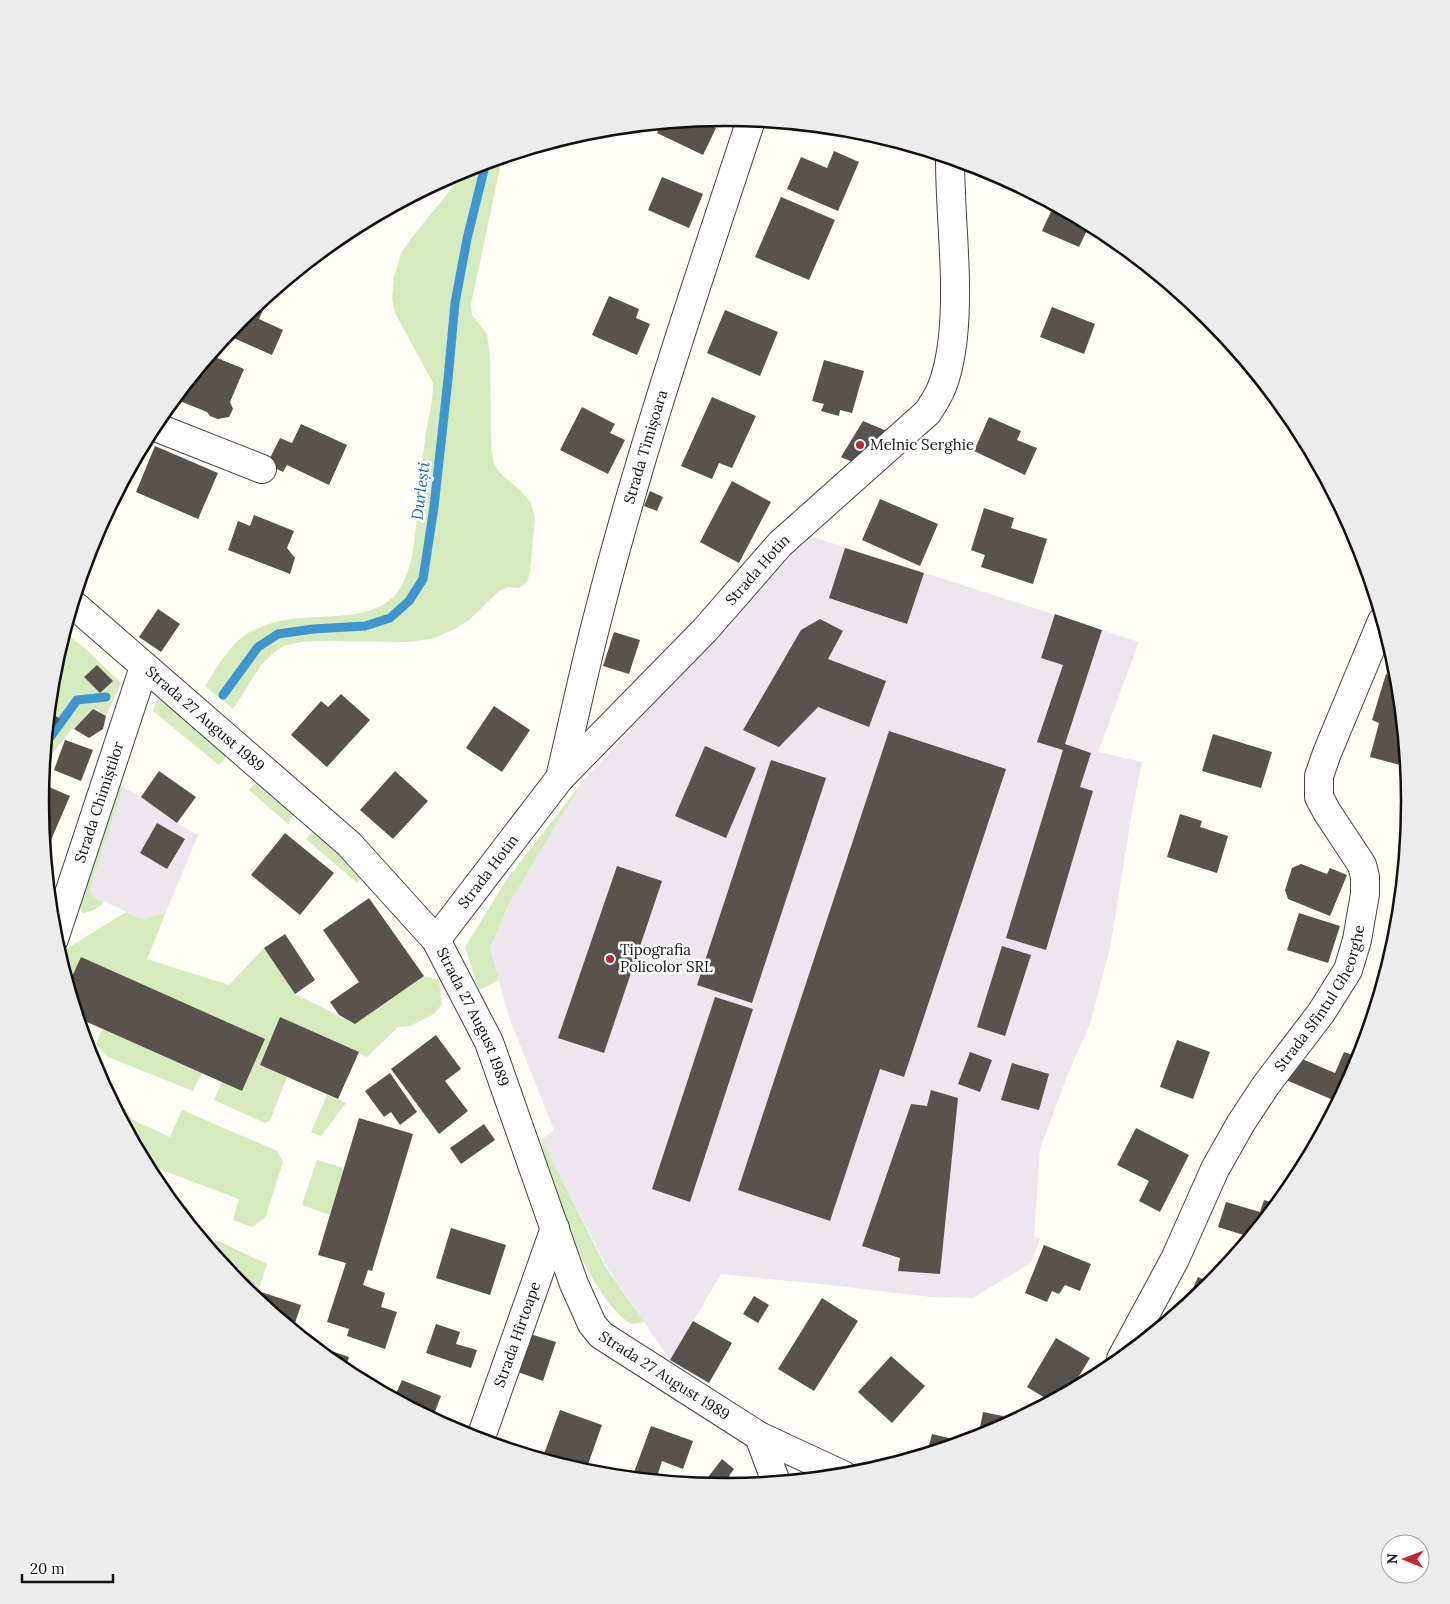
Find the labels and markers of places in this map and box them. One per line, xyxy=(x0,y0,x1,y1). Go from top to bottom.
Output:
place label: Melnic Serghie xyxy=(870,435,974,454)
marker: Melnic Serghie xyxy=(854,439,866,451)
place label: Tipografia Policolor SRL xyxy=(620,940,713,976)
marker: Tipografia Policolor SRL xyxy=(604,953,616,965)

